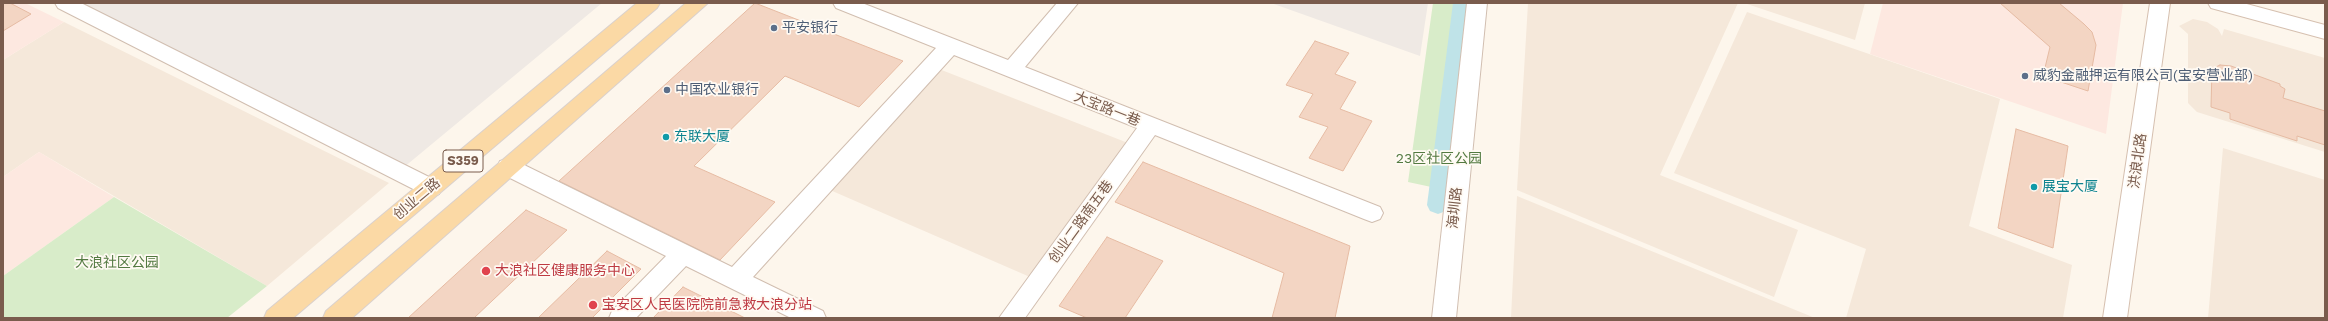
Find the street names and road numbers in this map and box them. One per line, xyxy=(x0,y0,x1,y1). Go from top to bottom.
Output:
street label: 大宝路一巷 xyxy=(1071,88,1143,130)
street label: 洪浪北路 xyxy=(2126,132,2150,190)
road number: S359 xyxy=(443,150,483,172)
street label: 创业二路 xyxy=(390,175,444,223)
street label: 创业二路南五巷 xyxy=(1045,177,1117,267)
street label: 海圳路 xyxy=(1444,186,1466,230)

